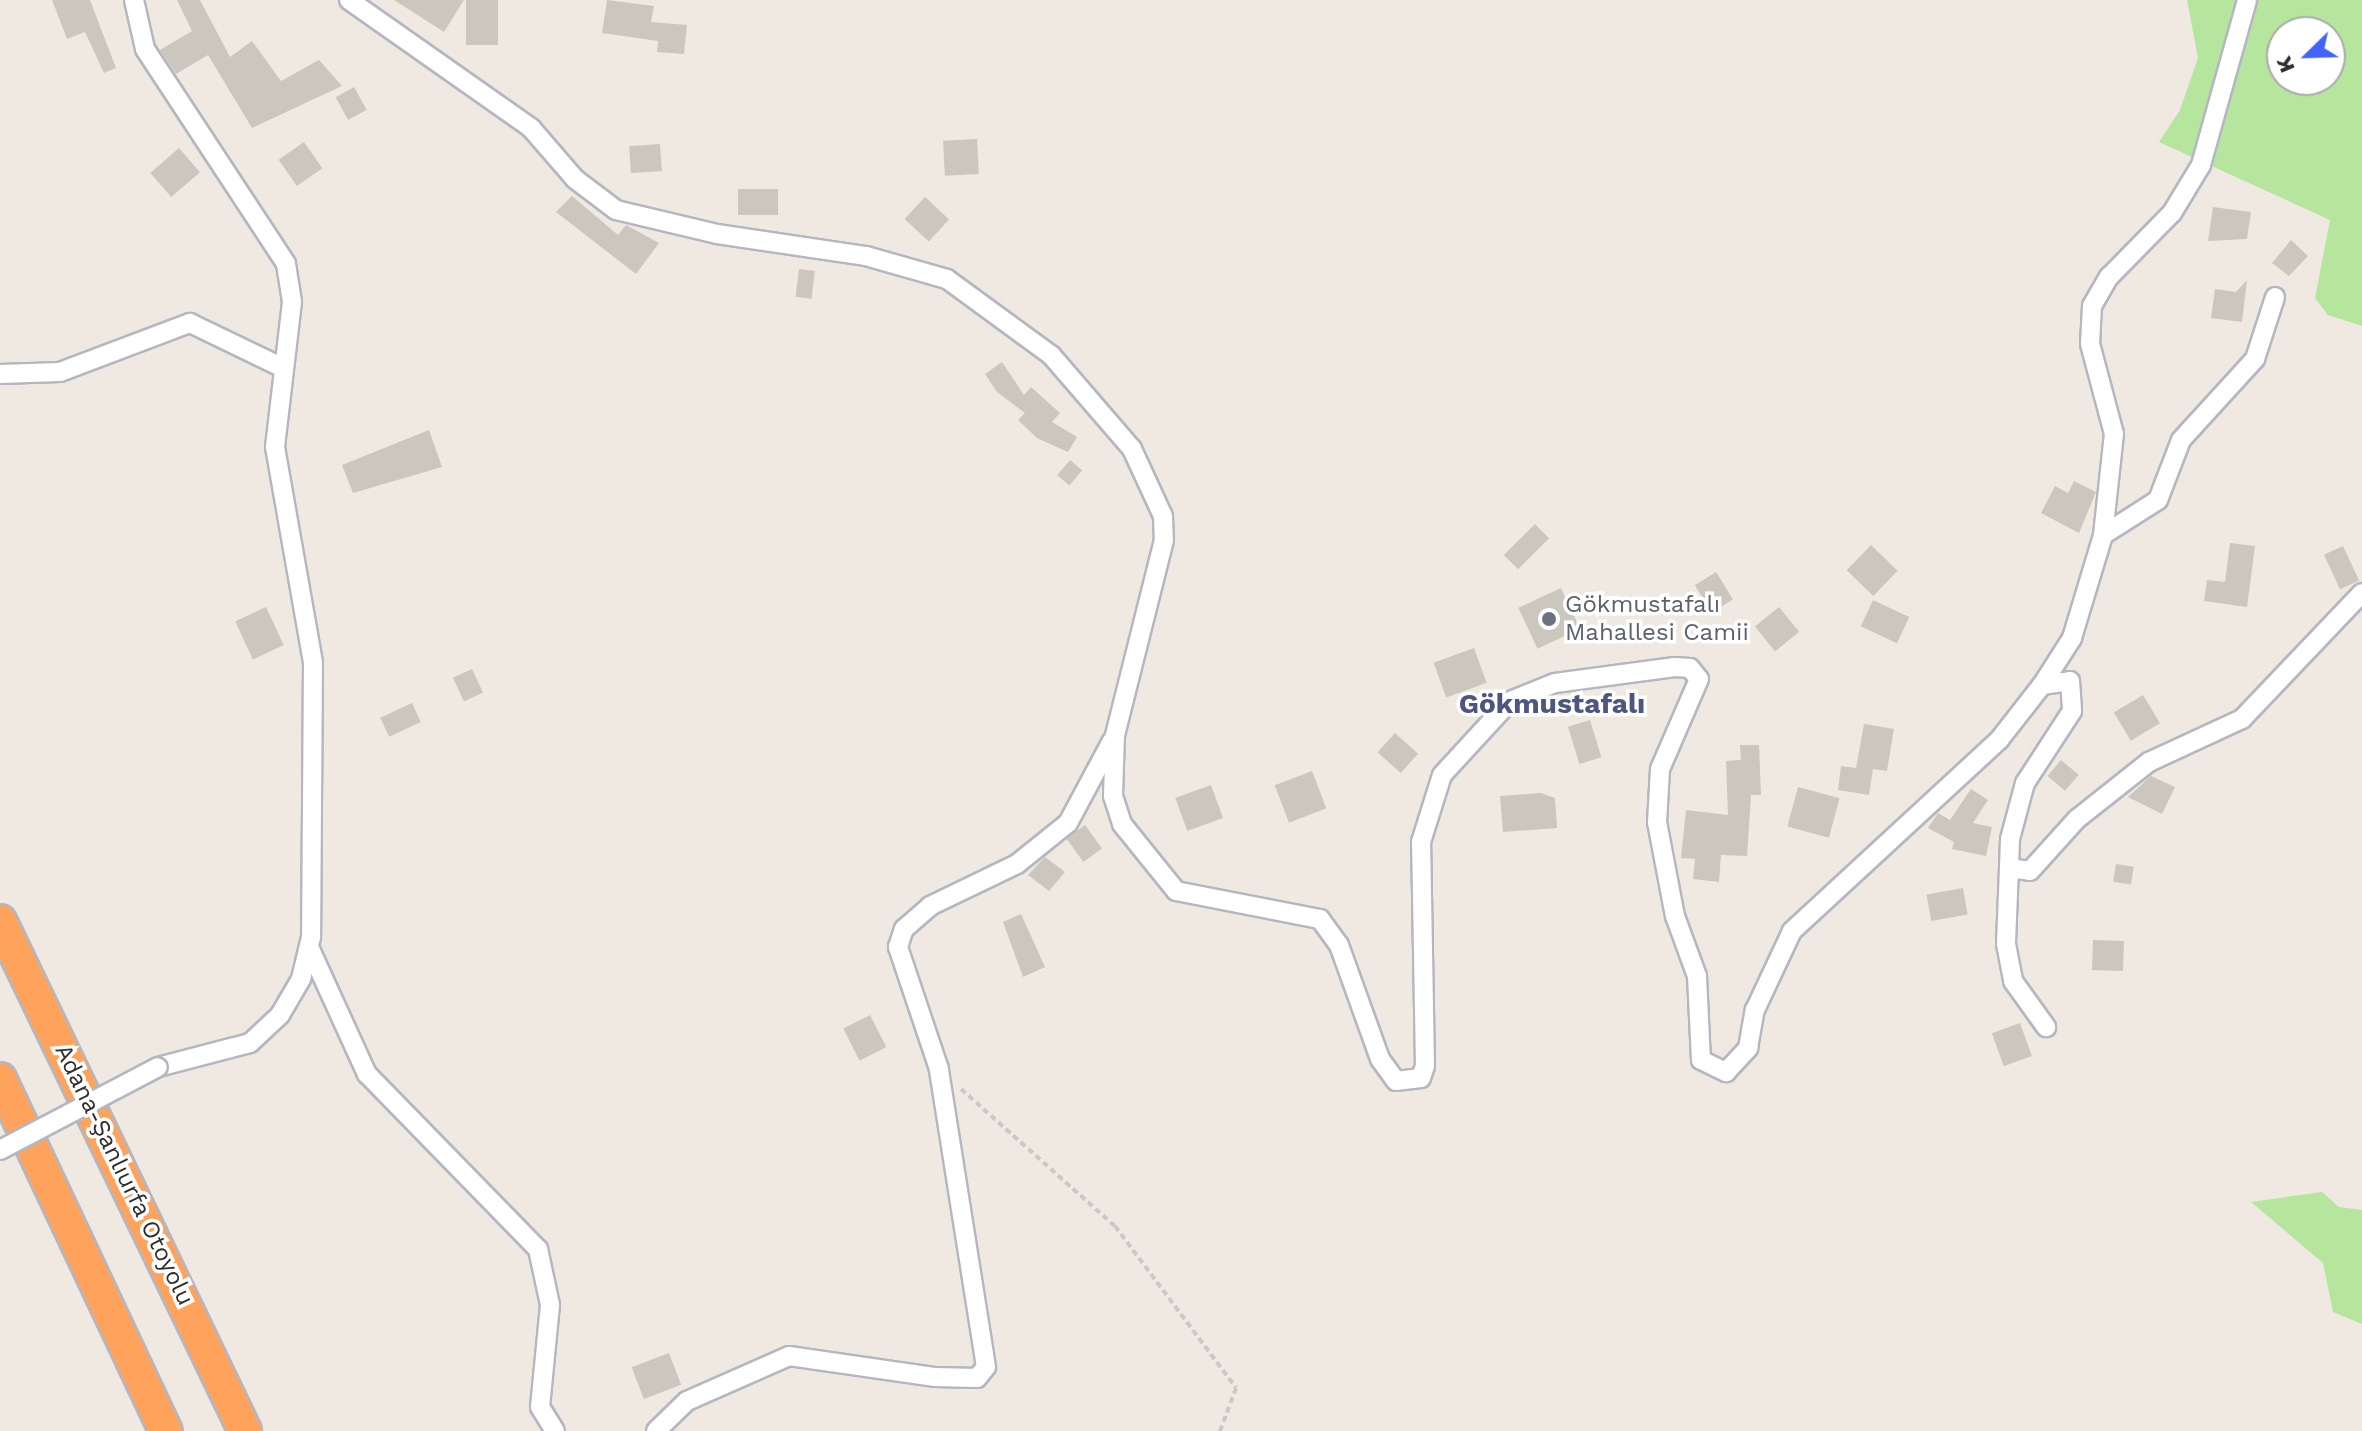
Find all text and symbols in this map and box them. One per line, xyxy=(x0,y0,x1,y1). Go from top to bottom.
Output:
north arrow xyxy=(2266,16,2346,96)
text: K xyxy=(2271,53,2300,77)
place label: Gökmustafalı Mahallesi Camii xyxy=(1565,591,1749,647)
marker: Gökmustafalı Mahallesi Camii xyxy=(1540,610,1558,628)
district label: Gökmustafalı xyxy=(1459,687,1645,721)
street label: Adana-Şanlıurfa Otoyolu xyxy=(48,1040,200,1310)

